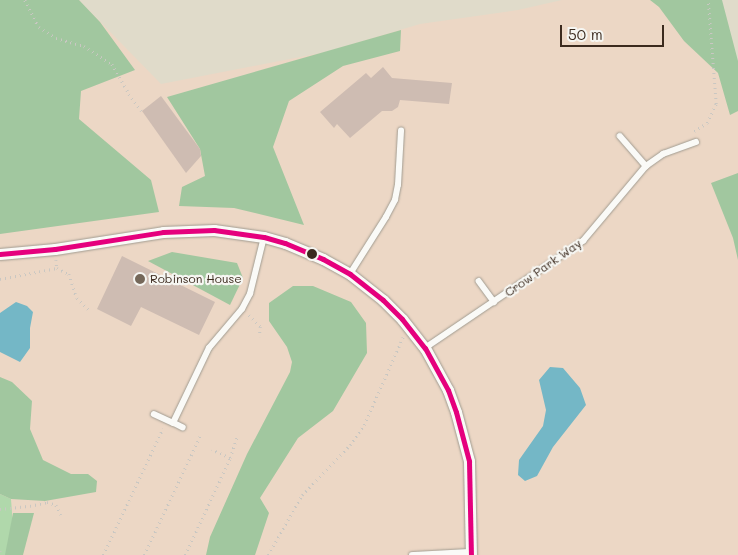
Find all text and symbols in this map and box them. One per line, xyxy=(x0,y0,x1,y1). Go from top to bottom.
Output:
scale bar xyxy=(563,15,667,47)
text: 50 m xyxy=(568,24,603,44)
street label: Crow Park Way xyxy=(502,236,584,300)
unlabelled marker xyxy=(307,249,317,259)
place label: Robinson House xyxy=(150,272,242,286)
marker: Robinson House xyxy=(134,273,146,285)

